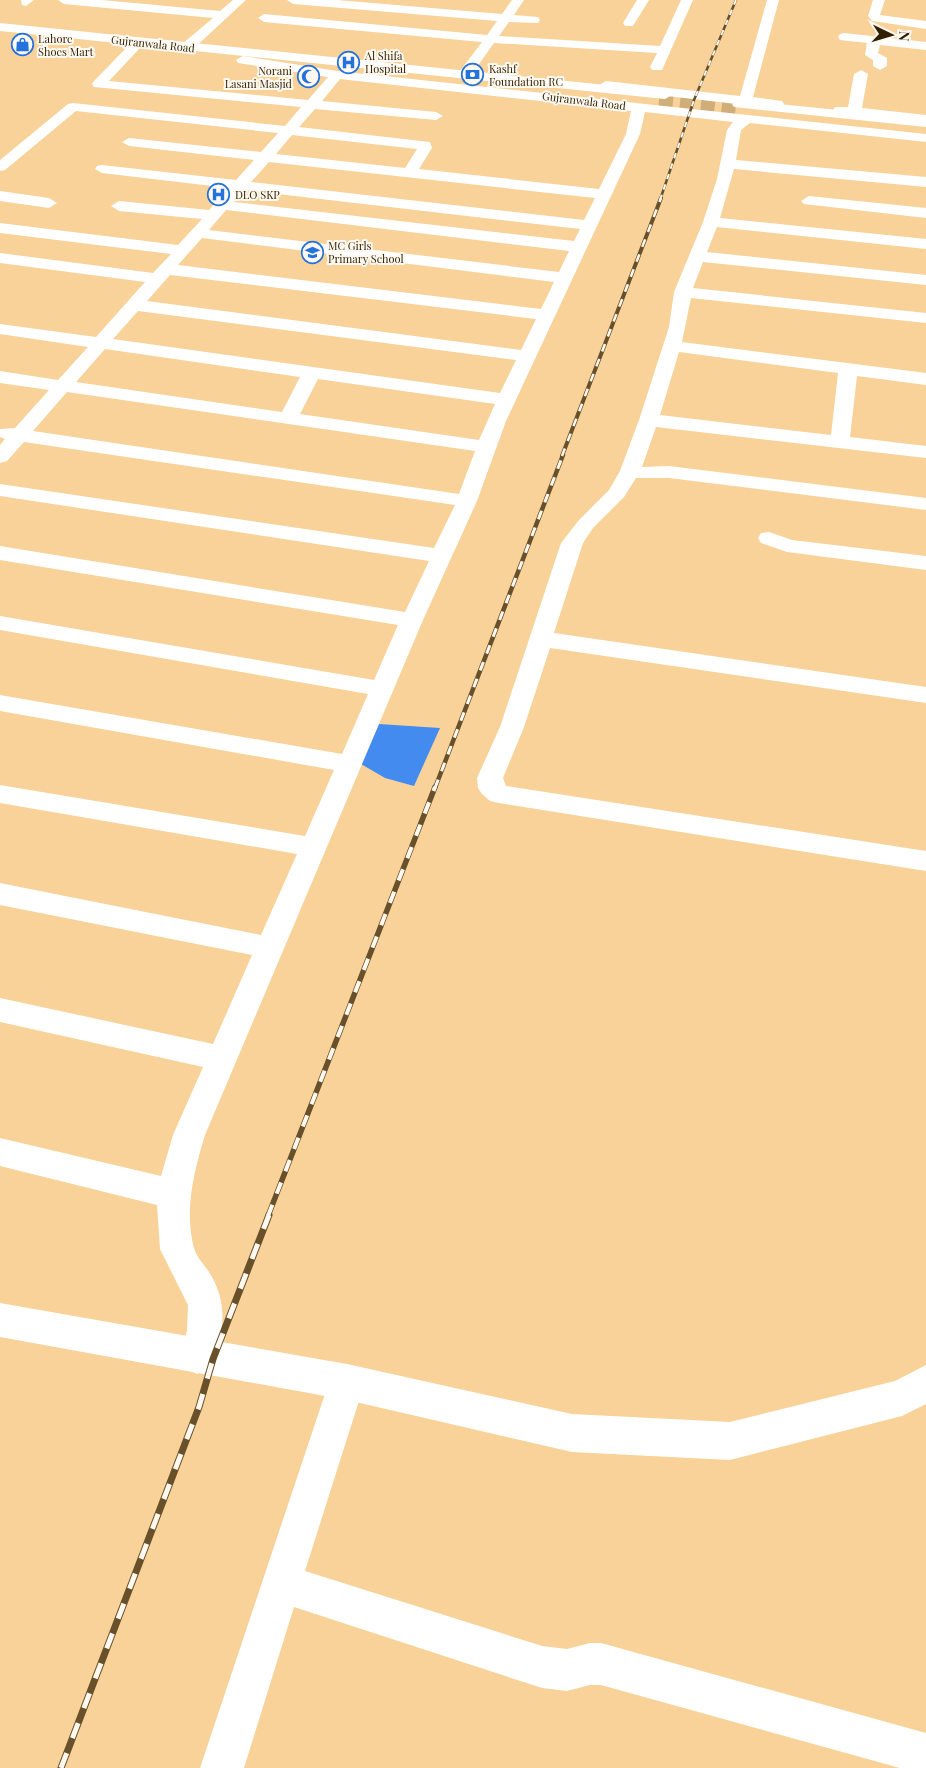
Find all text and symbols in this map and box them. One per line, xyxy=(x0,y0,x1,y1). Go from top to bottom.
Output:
north arrow xyxy=(866,10,916,60)
text: N xyxy=(895,30,914,42)
place label: Lahore Shoes Mart xyxy=(38,31,94,59)
street label: Gujranwala Road xyxy=(110,32,196,55)
shop icon: Lahore Shoes Mart xyxy=(10,33,34,57)
place label: Al Shifa Hospital xyxy=(364,48,406,76)
hospital icon: Al Shifa Hospital xyxy=(337,50,361,74)
place label: Kashf Foundation RC xyxy=(489,61,563,89)
place label: Norani Lasani Masjid xyxy=(225,63,293,91)
bank icon: Kashf Foundation RC xyxy=(461,63,485,87)
mosque icon: Norani Lasani Masjid xyxy=(296,65,320,89)
street label: Gujranwala Road xyxy=(541,88,627,113)
hospital icon: DLO SKP xyxy=(207,183,231,207)
place label: DLO SKP xyxy=(235,187,280,202)
place label: MC Girls Primary School xyxy=(328,238,404,266)
school or university icon: MC Girls Primary School xyxy=(300,240,324,264)

